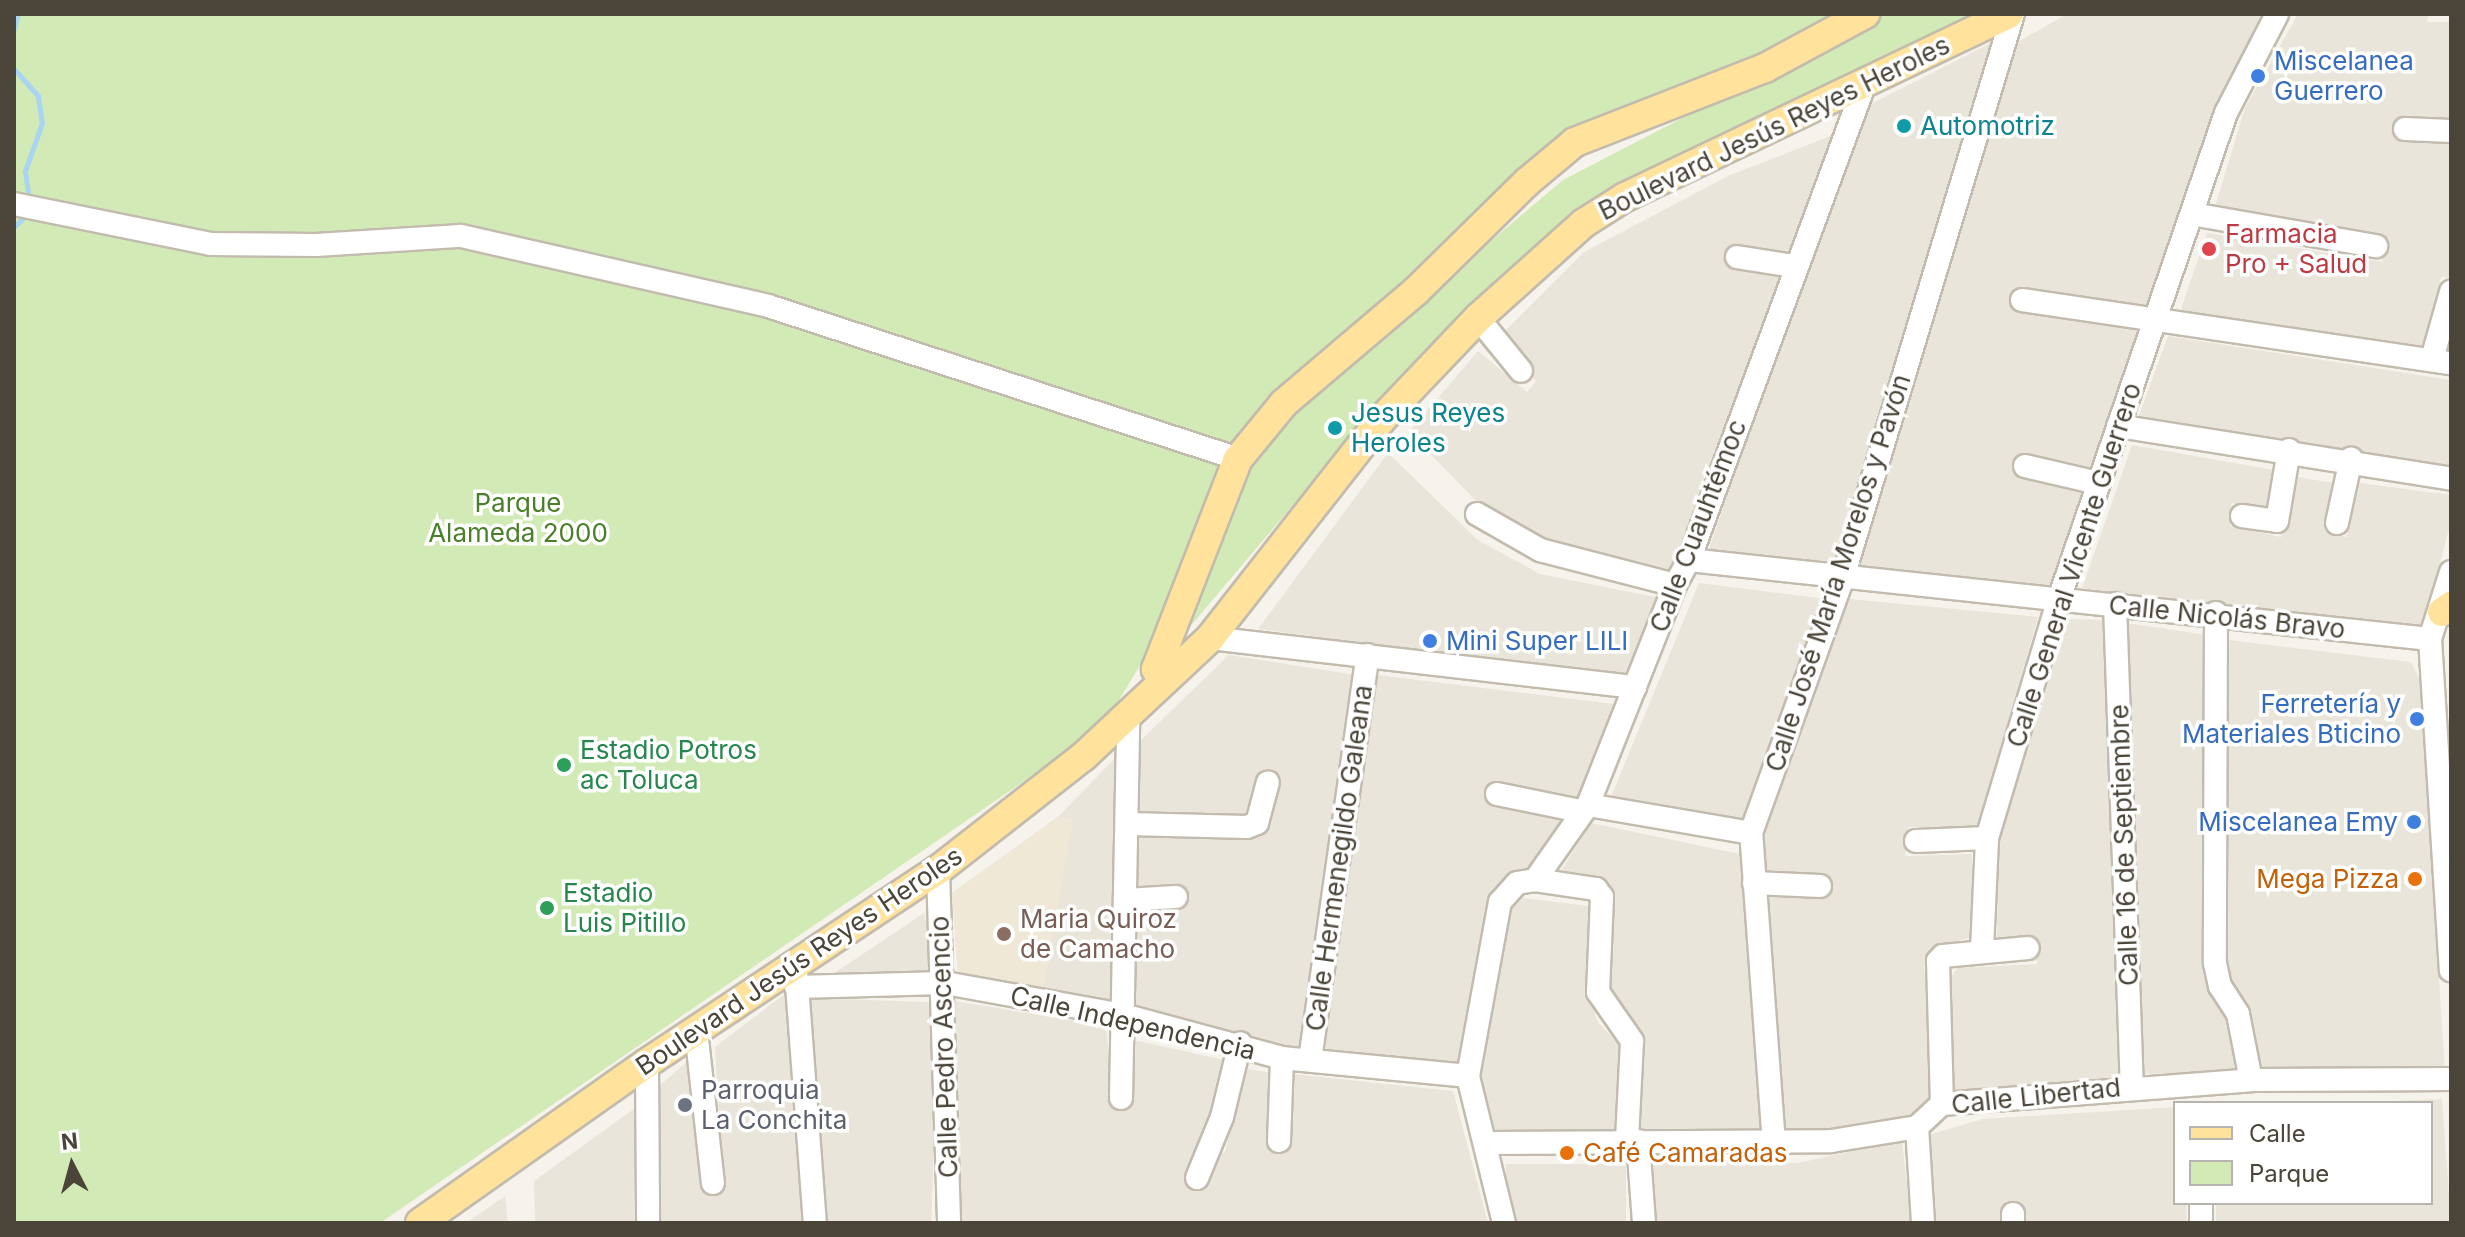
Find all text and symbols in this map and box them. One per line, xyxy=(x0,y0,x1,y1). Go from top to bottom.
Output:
street label: Boulevard Jesús Reyes Heroles xyxy=(1593,29,1955,227)
place label: Miscelanea Guerrero xyxy=(2274,45,2414,106)
marker: Miscelanea Guerrero xyxy=(2249,67,2267,85)
place label: Automotriz xyxy=(1920,110,2055,142)
marker: Automotriz xyxy=(1895,117,1913,135)
place label: Farmacia Pro + Salud xyxy=(2225,218,2367,280)
marker: Farmacia Pro + Salud xyxy=(2200,240,2218,258)
street label: Calle José María Morelos y Pavón xyxy=(1759,370,1917,776)
street label: Calle General Vicente Guerrero xyxy=(2000,379,2148,751)
place label: Jesus Reyes Heroles xyxy=(1351,397,1505,458)
street label: Calle Cuauhtémoc xyxy=(1643,415,1753,637)
marker: Jesus Reyes Heroles xyxy=(1326,419,1344,437)
park label: Parque Alameda 2000 xyxy=(428,487,608,548)
street label: Calle Nicolás Bravo xyxy=(2107,589,2347,645)
place label: Mini Super LILI xyxy=(1446,625,1628,657)
marker: Mini Super LILI xyxy=(1421,632,1439,650)
street label: Calle Hermenegildo Galeana xyxy=(1299,683,1379,1033)
place label: Ferretería y Materiales Bticino xyxy=(2182,688,2401,750)
street label: Calle 16 de Septiembre xyxy=(2103,704,2145,986)
marker: Ferretería y Materiales Bticino xyxy=(2408,710,2426,728)
place label: Estadio Potros ac Toluca xyxy=(580,734,757,796)
marker: Estadio Potros ac Toluca xyxy=(555,756,573,774)
place label: Miscelanea Emy xyxy=(2198,806,2398,838)
marker: Miscelanea Emy xyxy=(2405,813,2423,831)
street label: Boulevard Jesús Reyes Heroles xyxy=(630,840,968,1082)
place label: Mega Pizza xyxy=(2256,863,2399,895)
marker: Mega Pizza xyxy=(2406,870,2424,888)
place label: Estadio Luis Pitillo xyxy=(563,877,686,938)
marker: Estadio Luis Pitillo xyxy=(538,899,556,917)
place label: Maria Quiroz de Camacho xyxy=(1020,903,1177,964)
street label: Calle Pedro Ascencio xyxy=(924,915,964,1179)
marker: Maria Quiroz de Camacho xyxy=(995,925,1013,943)
street label: Calle Independencia xyxy=(1007,980,1259,1066)
street label: Calle Libertad xyxy=(1950,1072,2122,1120)
place label: Parroquia La Conchita xyxy=(701,1074,847,1136)
marker: Parroquia La Conchita xyxy=(676,1096,694,1114)
legend xyxy=(2173,1101,2433,1205)
text: Calle xyxy=(2249,1119,2306,1148)
north arrow xyxy=(32,1125,112,1205)
text: N xyxy=(60,1127,79,1155)
place label: Café Camaradas xyxy=(1583,1137,1788,1169)
marker: Café Camaradas xyxy=(1558,1144,1576,1162)
text: Parque xyxy=(2249,1159,2329,1188)

